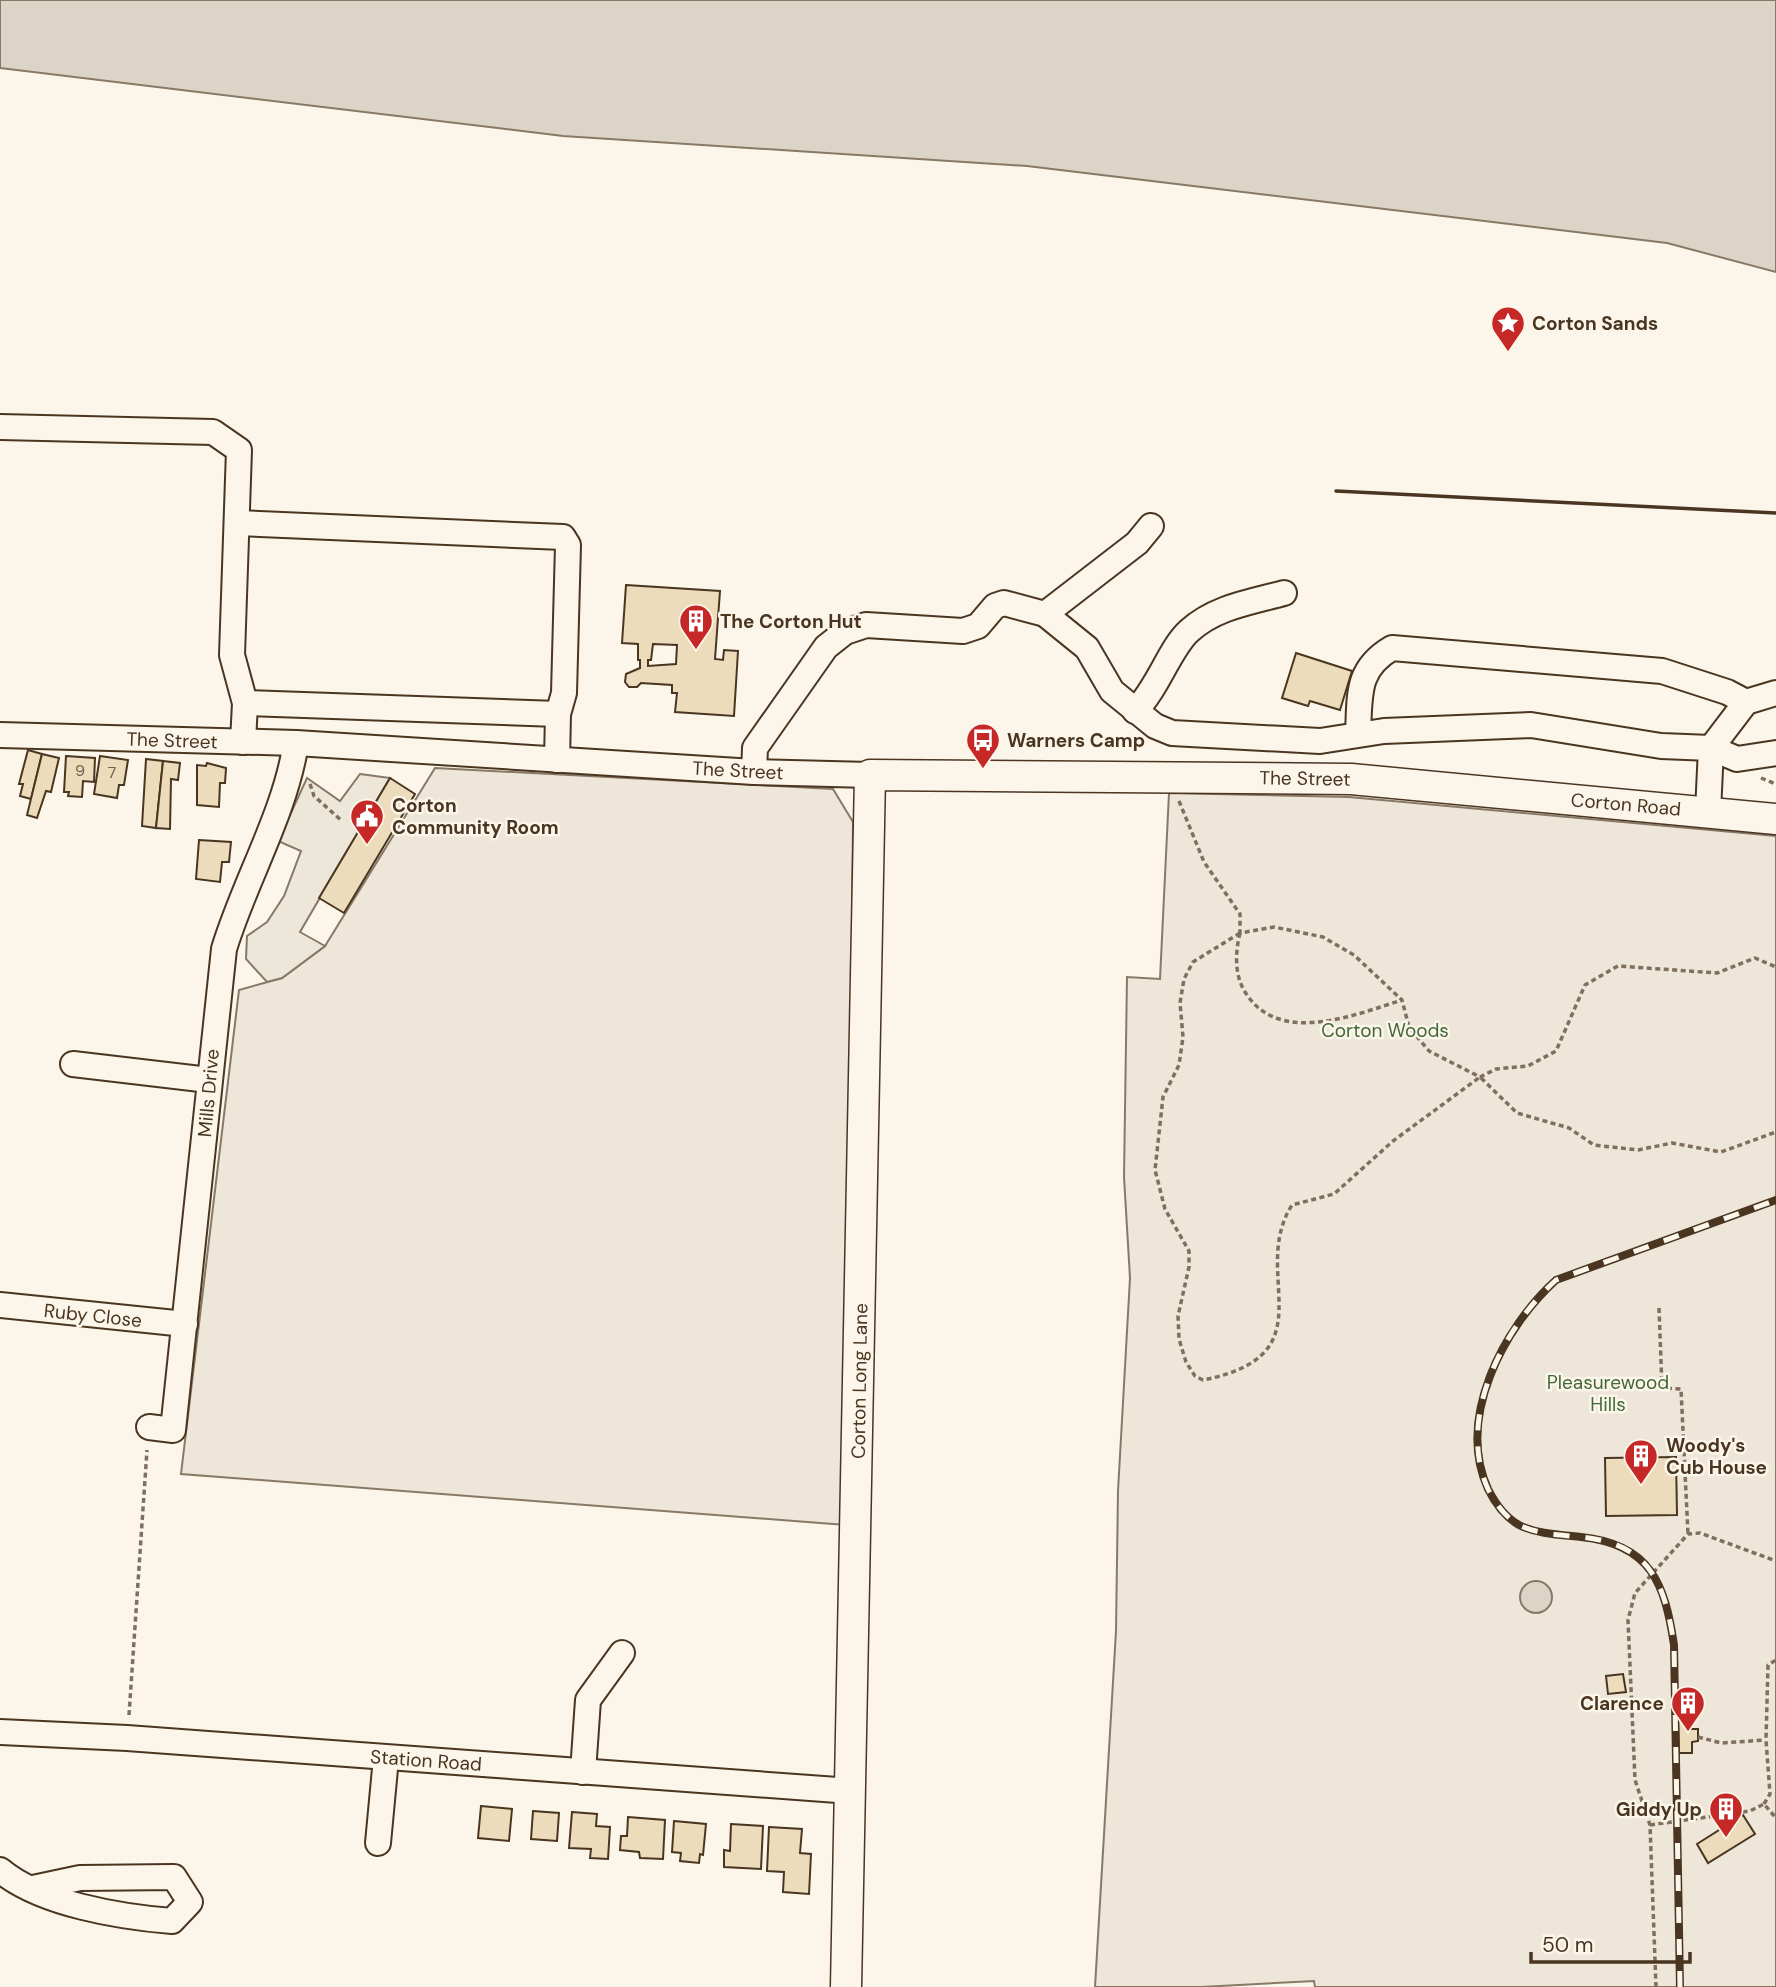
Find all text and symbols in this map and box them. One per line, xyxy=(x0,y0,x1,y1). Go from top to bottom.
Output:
place icon: Corton Sands xyxy=(1489,304,1527,353)
place label: Corton Sands xyxy=(1532,311,1658,336)
building icon: The Corton Hut xyxy=(677,602,715,651)
place label: The Corton Hut xyxy=(720,609,862,634)
bus stop icon: Warners Camp xyxy=(964,721,1002,770)
street label: The Street xyxy=(126,726,218,755)
place label: Warners Camp xyxy=(1007,728,1145,753)
street label: The Street xyxy=(692,756,784,785)
house number: 9 xyxy=(75,760,85,781)
house number: 7 xyxy=(108,762,116,783)
street label: The Street xyxy=(1259,765,1351,792)
street label: Corton Road xyxy=(1570,787,1682,822)
place label: Corton Community Room xyxy=(392,793,559,840)
public building icon: Corton Community Room xyxy=(348,797,386,846)
park label: Corton Woods xyxy=(1321,1018,1449,1043)
street label: Mills Drive xyxy=(192,1048,225,1138)
street label: Ruby Close xyxy=(43,1298,143,1333)
street label: Corton Long Lane xyxy=(846,1303,873,1459)
park label: Pleasurewood Hills xyxy=(1547,1370,1669,1417)
place label: Woody's Cub House xyxy=(1666,1433,1767,1480)
building icon: Woody's Cub House xyxy=(1622,1437,1660,1486)
building icon: Clarence xyxy=(1669,1684,1707,1733)
place label: Clarence xyxy=(1580,1691,1664,1716)
street label: Station Road xyxy=(369,1744,483,1777)
building icon: Giddy Up xyxy=(1707,1790,1745,1839)
place label: Giddy Up xyxy=(1616,1797,1702,1822)
scale bar xyxy=(1531,1920,1690,1964)
text: 50 m xyxy=(1542,1931,1593,1959)

